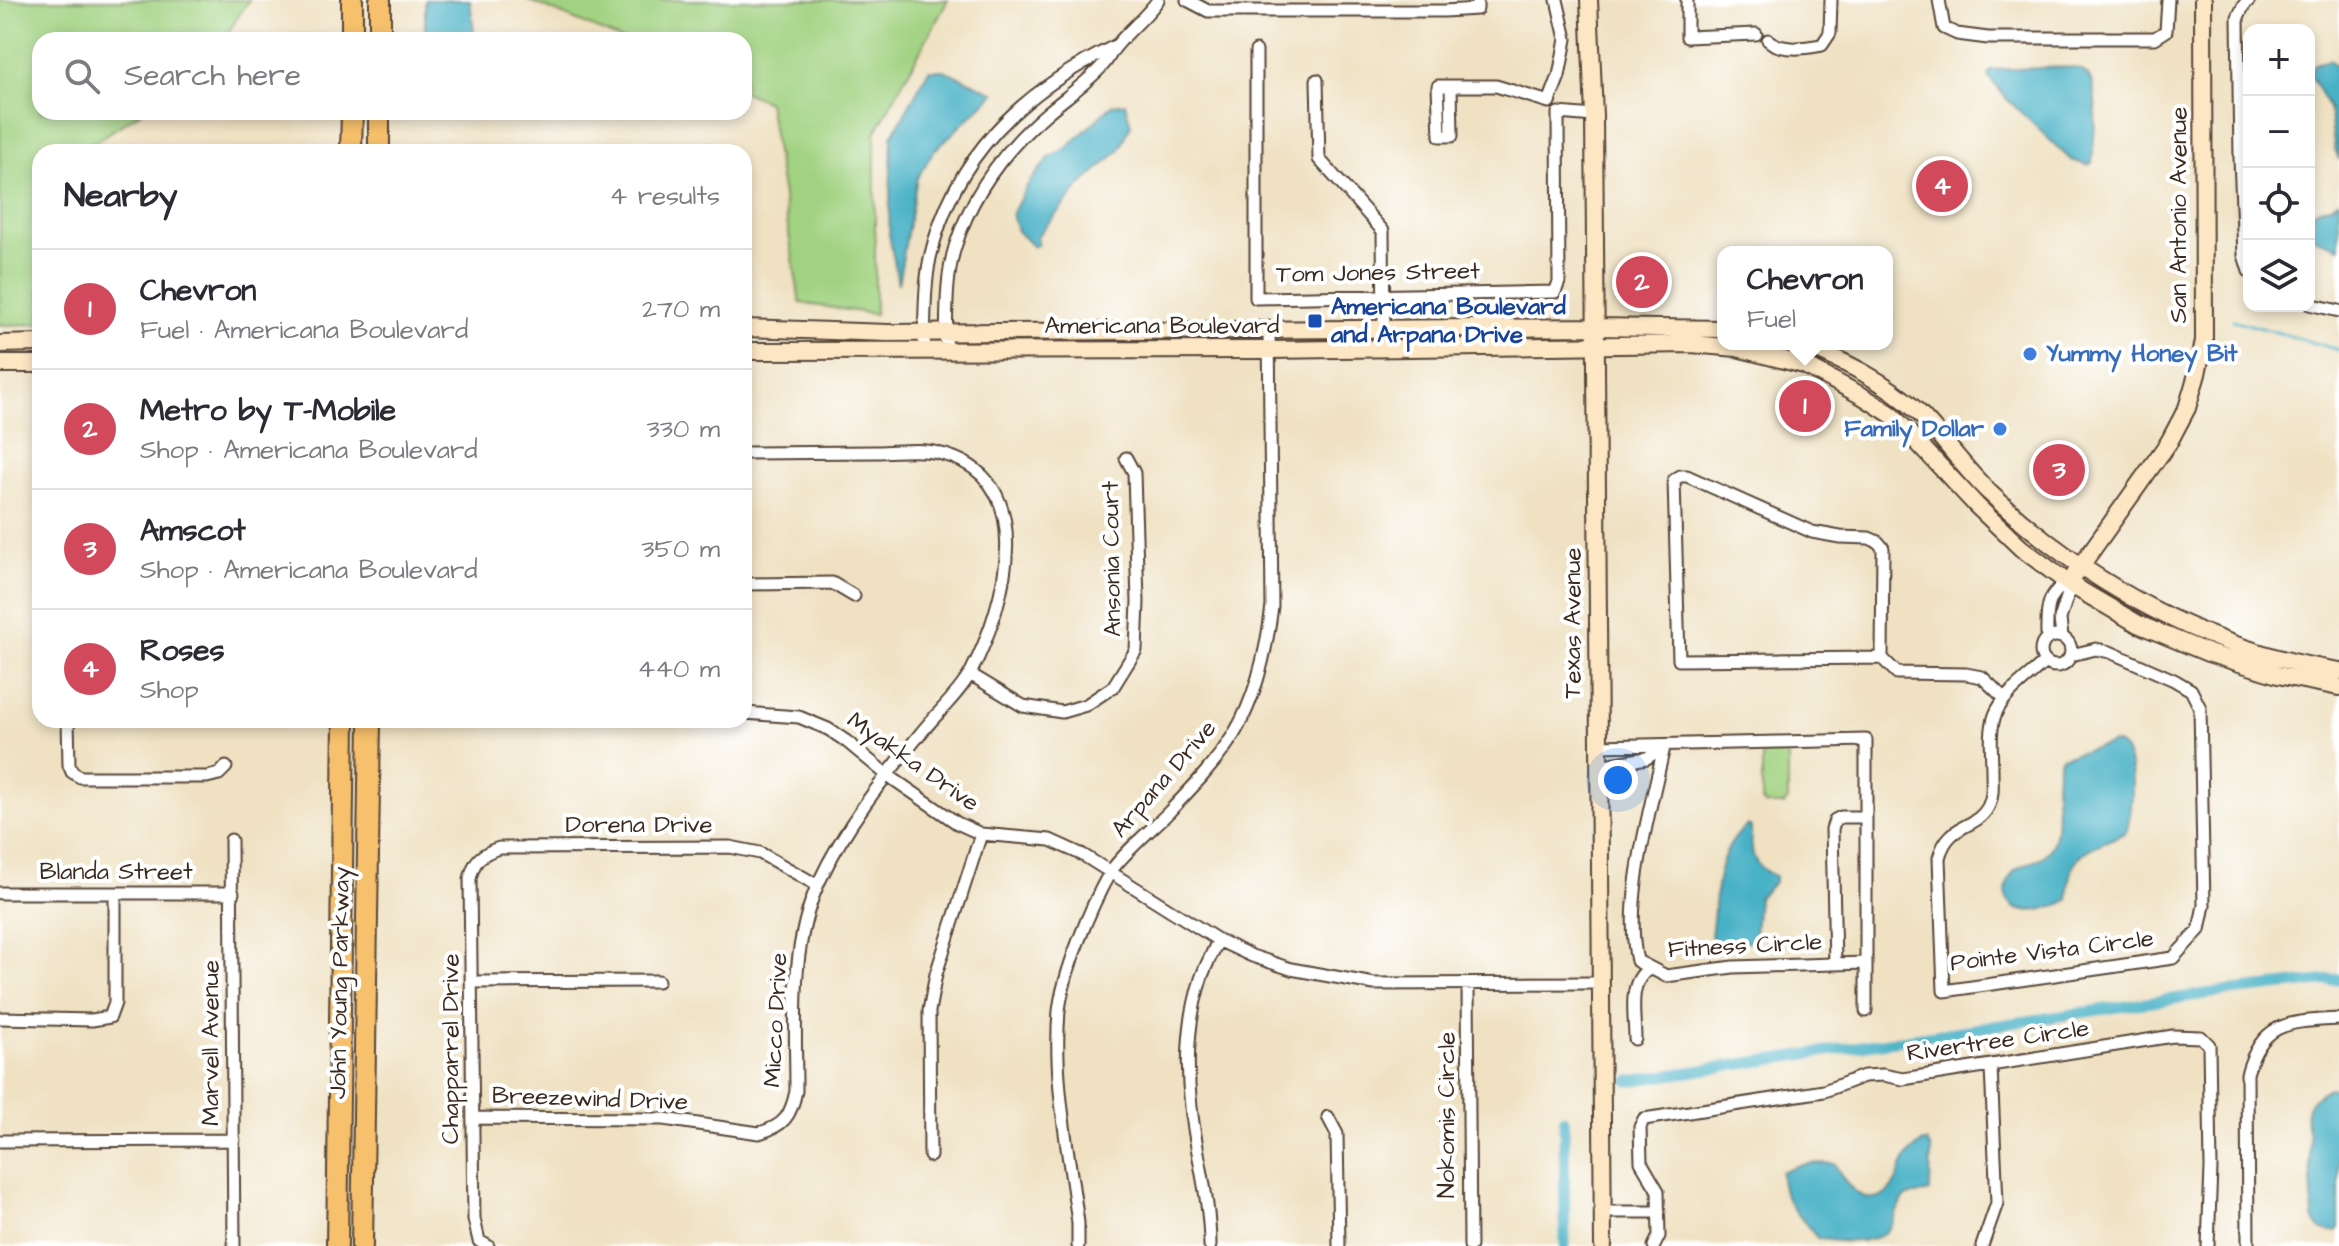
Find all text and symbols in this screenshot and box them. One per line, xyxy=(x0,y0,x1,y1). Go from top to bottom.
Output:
map controls xyxy=(2243,24,2315,312)
button: + xyxy=(2243,24,2315,96)
search box xyxy=(32,32,752,120)
icon: search xyxy=(60,54,104,98)
text: Search here xyxy=(124,55,301,97)
button: − xyxy=(2243,96,2315,168)
street label: San Antonio Avenue xyxy=(2162,107,2196,323)
pin: 4 xyxy=(1916,156,1968,216)
button: locate xyxy=(2243,168,2315,240)
text: Nearby xyxy=(64,172,178,220)
text: 4 results xyxy=(610,178,720,214)
button: layers xyxy=(2243,240,2315,312)
popup xyxy=(1717,246,1893,350)
pin: 2 xyxy=(1616,252,1668,312)
street label: Tom Jones Street xyxy=(1276,254,1480,292)
text: Chevron xyxy=(1747,259,1863,301)
text: Chevron xyxy=(140,270,256,312)
place label: Americana Boulevard and Arpana Drive xyxy=(1330,290,1567,352)
text: 1 xyxy=(88,291,92,327)
text: 270 m xyxy=(642,291,720,327)
text: Fuel xyxy=(1747,301,1796,337)
street label: Americana Boulevard xyxy=(1045,309,1279,343)
text: Fuel · Americana Boulevard xyxy=(140,312,468,348)
marker: Americana Boulevard and Arpana Drive xyxy=(1306,312,1324,330)
place label: Yummy Honey Bit xyxy=(2046,337,2238,373)
marker: Yummy Honey Bit xyxy=(2021,345,2039,363)
pin: 1 xyxy=(1779,376,1831,436)
text: Metro by T-Mobile xyxy=(140,390,396,432)
text: 2 xyxy=(83,411,97,447)
text: 330 m xyxy=(646,411,720,447)
place label: Family Dollar xyxy=(1844,412,1985,448)
marker: Family Dollar xyxy=(1991,420,2009,438)
text: Shop · Americana Boulevard xyxy=(140,432,478,468)
pin: 3 xyxy=(2033,440,2085,500)
street label: Ansonia Court xyxy=(1094,480,1130,637)
text: Amscot xyxy=(140,510,246,552)
text: 3 xyxy=(83,531,97,567)
text: 350 m xyxy=(641,531,720,567)
street label: Texas Avenue xyxy=(1556,547,1590,699)
text: Shop · Americana Boulevard xyxy=(140,552,478,588)
text: Roses xyxy=(140,630,225,672)
text: 4 xyxy=(81,651,99,687)
text: 440 m xyxy=(638,651,720,687)
text: Shop xyxy=(140,672,199,708)
street label: Myakka Drive xyxy=(839,704,986,821)
street label: Arpana Drive xyxy=(1103,713,1225,845)
your location xyxy=(1598,760,1638,800)
street label: Dorena Drive xyxy=(566,808,713,842)
street label: Blanda Street xyxy=(39,855,193,889)
street label: John Young Parkway xyxy=(321,866,360,1100)
street label: Pointe Vista Circle xyxy=(1948,922,2156,980)
street label: Fitness Circle xyxy=(1667,925,1823,967)
street label: Micco Drive xyxy=(755,952,797,1088)
street label: Chapparrel Drive xyxy=(434,954,468,1144)
street label: Marvell Avenue xyxy=(194,960,228,1126)
street label: Rivertree Circle xyxy=(1905,1011,2091,1071)
street label: Nokomis Circle xyxy=(1430,1032,1464,1198)
street label: Breezewind Drive xyxy=(491,1079,689,1119)

